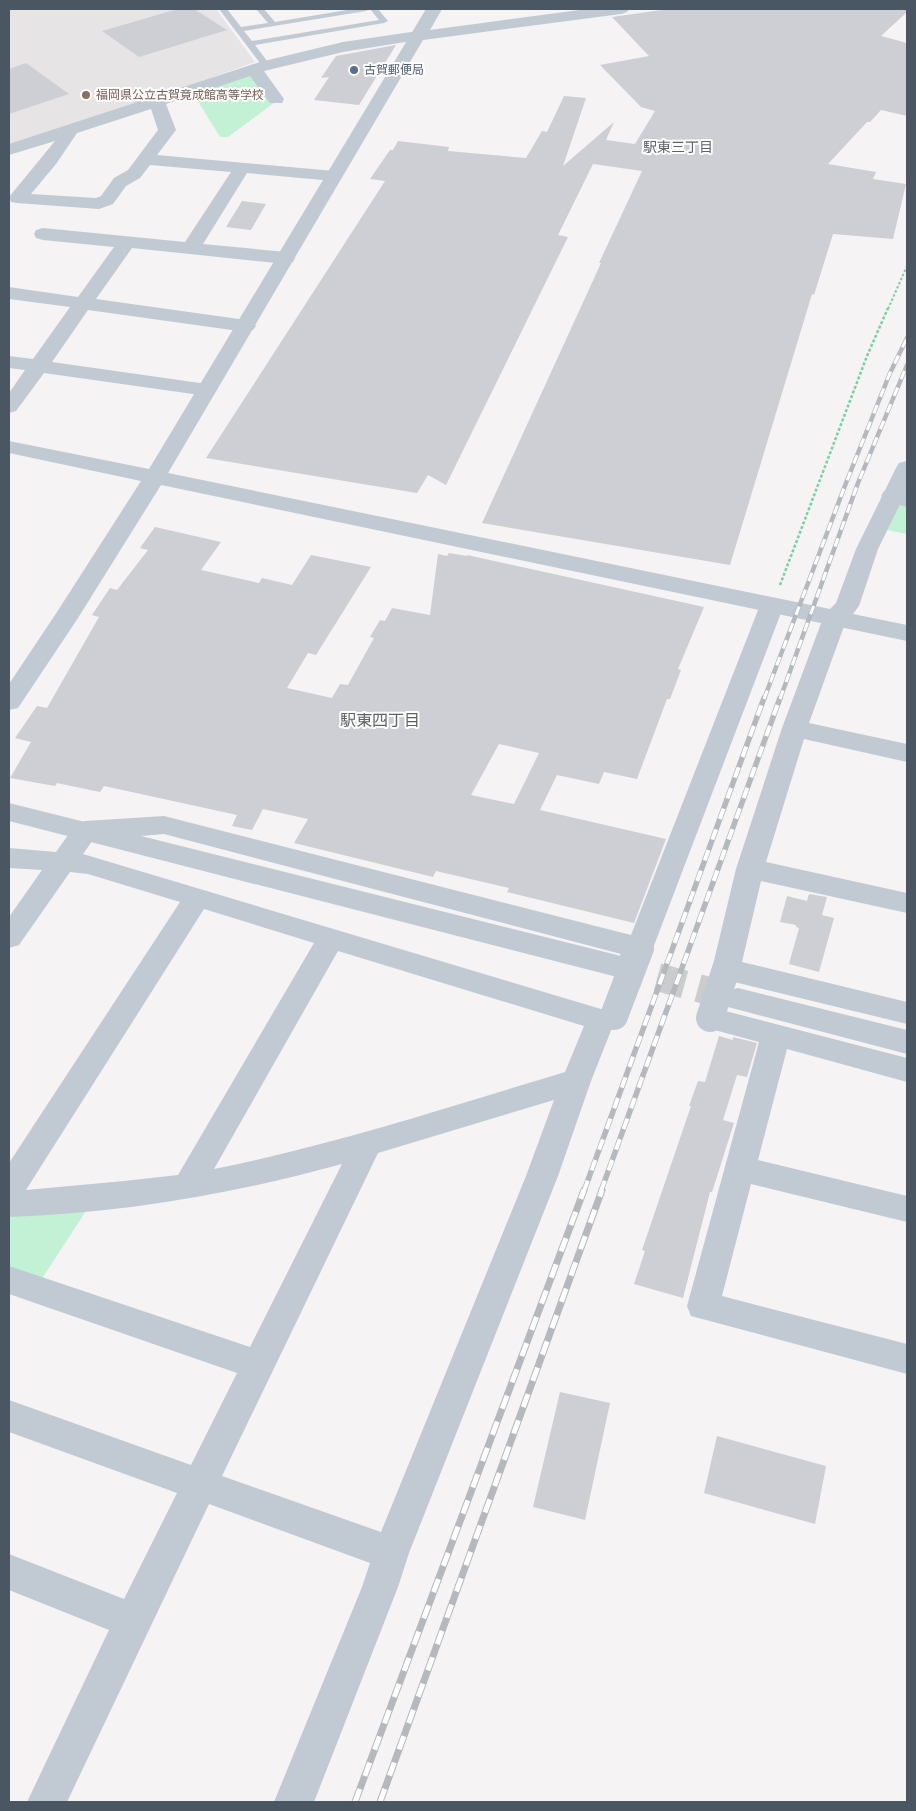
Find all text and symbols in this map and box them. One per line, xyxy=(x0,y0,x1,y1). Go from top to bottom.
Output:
place label: 古賀郵便局 xyxy=(364,63,424,77)
marker: 古賀郵便局 xyxy=(348,64,360,76)
place label: 福岡県公立古賀竟成館高等学校 xyxy=(96,88,264,102)
marker: 福岡県公立古賀竟成館高等学校 xyxy=(80,89,92,101)
district label: 駅東三丁目 xyxy=(643,139,713,155)
district label: 駅東四丁目 xyxy=(340,711,420,730)

